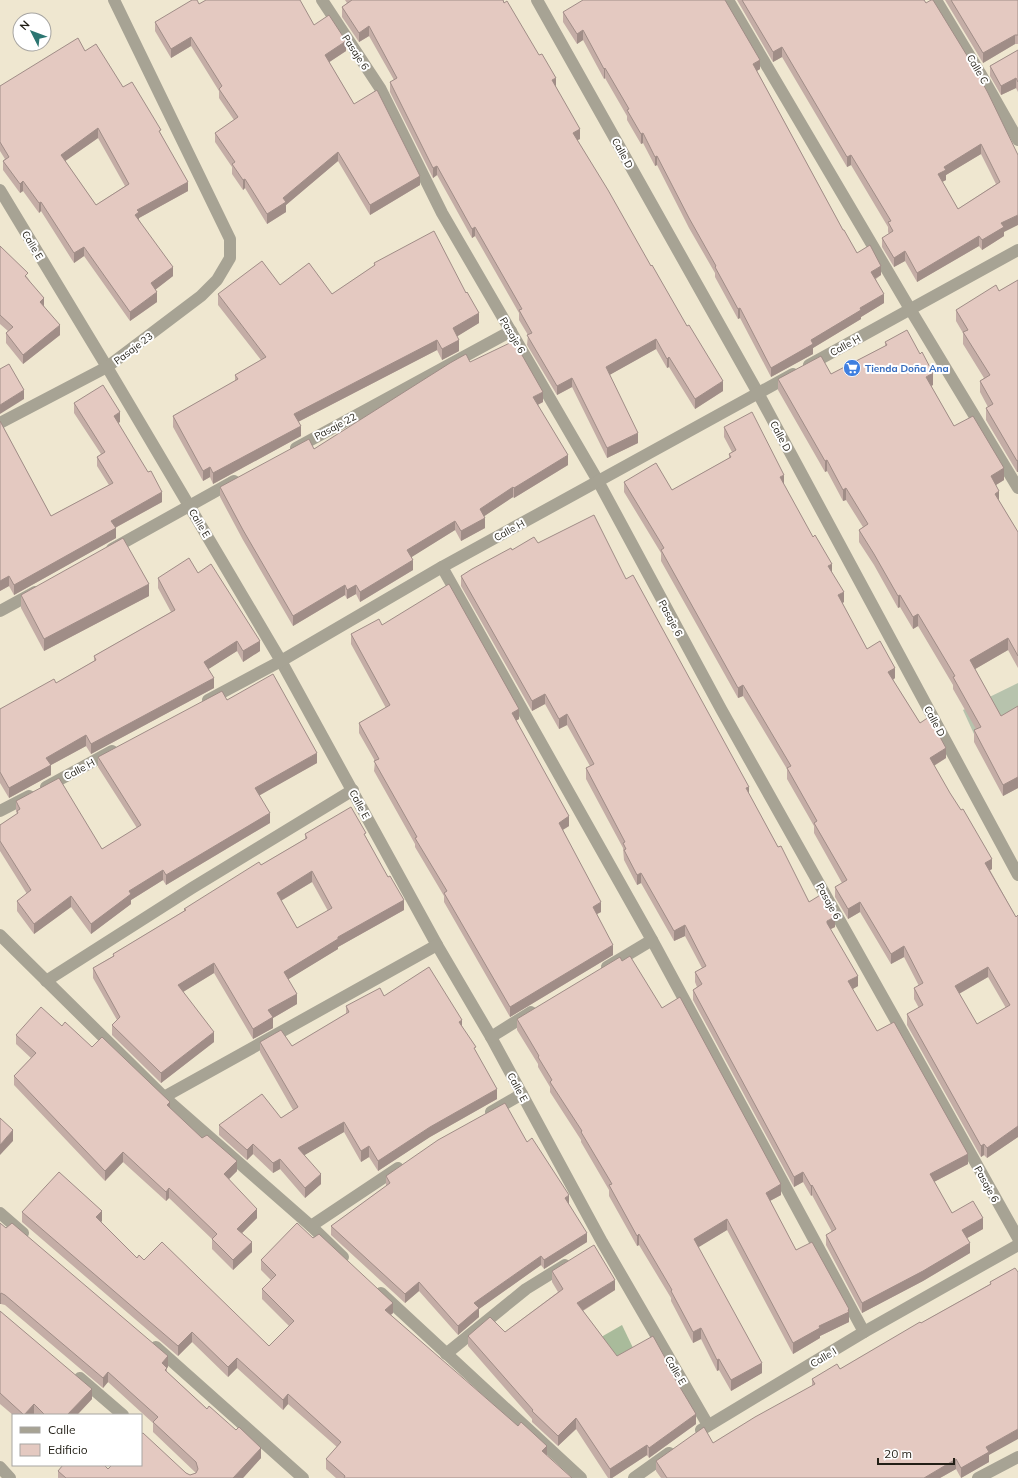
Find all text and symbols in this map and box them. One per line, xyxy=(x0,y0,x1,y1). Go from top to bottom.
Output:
north arrow xyxy=(12,12,52,52)
text: N xyxy=(17,18,33,33)
street label: Pasaje 6 xyxy=(339,32,372,72)
street label: Calle C xyxy=(964,52,991,87)
street label: Calle D xyxy=(609,136,636,171)
street label: Calle E xyxy=(19,228,46,262)
street label: Pasaje 6 xyxy=(497,315,528,356)
street label: Pasaje 23 xyxy=(111,329,155,367)
street label: Calle H xyxy=(828,332,863,359)
supermarket icon: Tienda Doña Ana xyxy=(842,358,862,378)
place label: Tienda Doña Ana xyxy=(865,362,949,375)
street label: Pasaje 22 xyxy=(312,410,358,443)
street label: Calle D xyxy=(767,419,794,454)
street label: Calle E xyxy=(186,506,213,540)
street label: Calle H xyxy=(492,517,527,544)
street label: Pasaje 6 xyxy=(656,598,686,639)
street label: Calle D xyxy=(921,704,948,739)
street label: Calle H xyxy=(62,756,97,783)
street label: Calle E xyxy=(346,787,373,821)
street label: Pasaje 6 xyxy=(813,881,844,922)
street label: Calle E xyxy=(504,1070,531,1104)
street label: Pasaje 6 xyxy=(971,1164,1002,1205)
street label: Calle I xyxy=(808,1345,839,1370)
street label: Calle E xyxy=(662,1353,689,1387)
legend xyxy=(12,1414,142,1466)
text: Calle xyxy=(48,1422,75,1437)
scale bar xyxy=(878,1440,954,1466)
text: Edificio xyxy=(48,1442,88,1457)
text: 20 m xyxy=(884,1446,912,1461)

